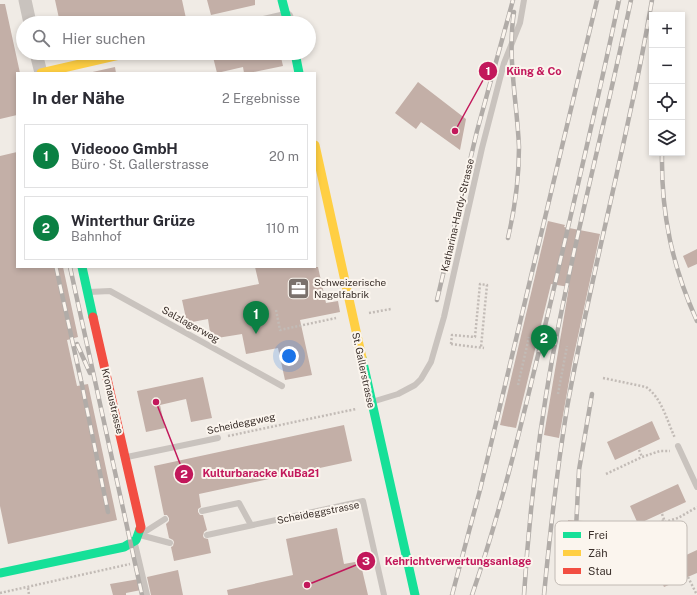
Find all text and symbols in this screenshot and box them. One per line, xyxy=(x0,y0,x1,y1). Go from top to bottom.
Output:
map controls xyxy=(649,12,685,156)
button: + xyxy=(649,12,685,48)
search box xyxy=(16,16,316,60)
icon: search xyxy=(30,27,52,49)
text: Hier suchen xyxy=(62,30,145,47)
button: − xyxy=(649,48,685,84)
callout: Küng & Co xyxy=(478,59,569,82)
text: 1 xyxy=(485,64,491,78)
text: Küng & Co xyxy=(506,65,562,77)
button: locate xyxy=(649,84,685,120)
text: In der Nähe xyxy=(32,88,125,108)
text: 2 Ergebnisse xyxy=(222,91,300,106)
button: layers xyxy=(649,120,685,156)
text: Videooo GmbH xyxy=(71,140,178,157)
text: 1 xyxy=(43,149,49,164)
text: 20 m xyxy=(269,149,299,164)
text: Büro · St. Gallerstrasse xyxy=(71,157,209,172)
street label: Katharina-Hardy-Strasse xyxy=(438,157,476,273)
text: Winterthur Grüze xyxy=(71,212,195,229)
text: 2 xyxy=(42,221,50,236)
text: 110 m xyxy=(266,221,299,236)
text: Bahnhof xyxy=(71,229,122,244)
office icon: Schweizerische Nagelfabrik xyxy=(286,275,312,301)
place label: Schweizerische Nagelfabrik xyxy=(314,276,387,300)
pin: 1 xyxy=(243,301,269,334)
street label: Salzlagerweg xyxy=(160,303,222,345)
pin: 2 xyxy=(531,325,557,358)
street label: St. Gallerstrasse xyxy=(350,331,378,409)
your location xyxy=(279,346,299,366)
street label: Kronaustrasse xyxy=(100,367,126,435)
street label: Scheideggweg xyxy=(206,410,276,436)
callout: Kulturbaracke KuBa21 xyxy=(174,462,327,485)
text: 2 xyxy=(180,467,188,481)
text: Kulturbaracke KuBa21 xyxy=(203,467,319,479)
street label: Scheideggstrasse xyxy=(276,498,360,526)
legend xyxy=(555,521,687,585)
text: Frei xyxy=(588,529,608,541)
text: Zäh xyxy=(588,547,608,559)
callout: Kehrichtverwertungsanlage xyxy=(356,549,539,572)
text: 3 xyxy=(362,554,370,568)
text: Kehrichtverwertungsanlage xyxy=(385,555,531,567)
text: Stau xyxy=(588,565,612,577)

